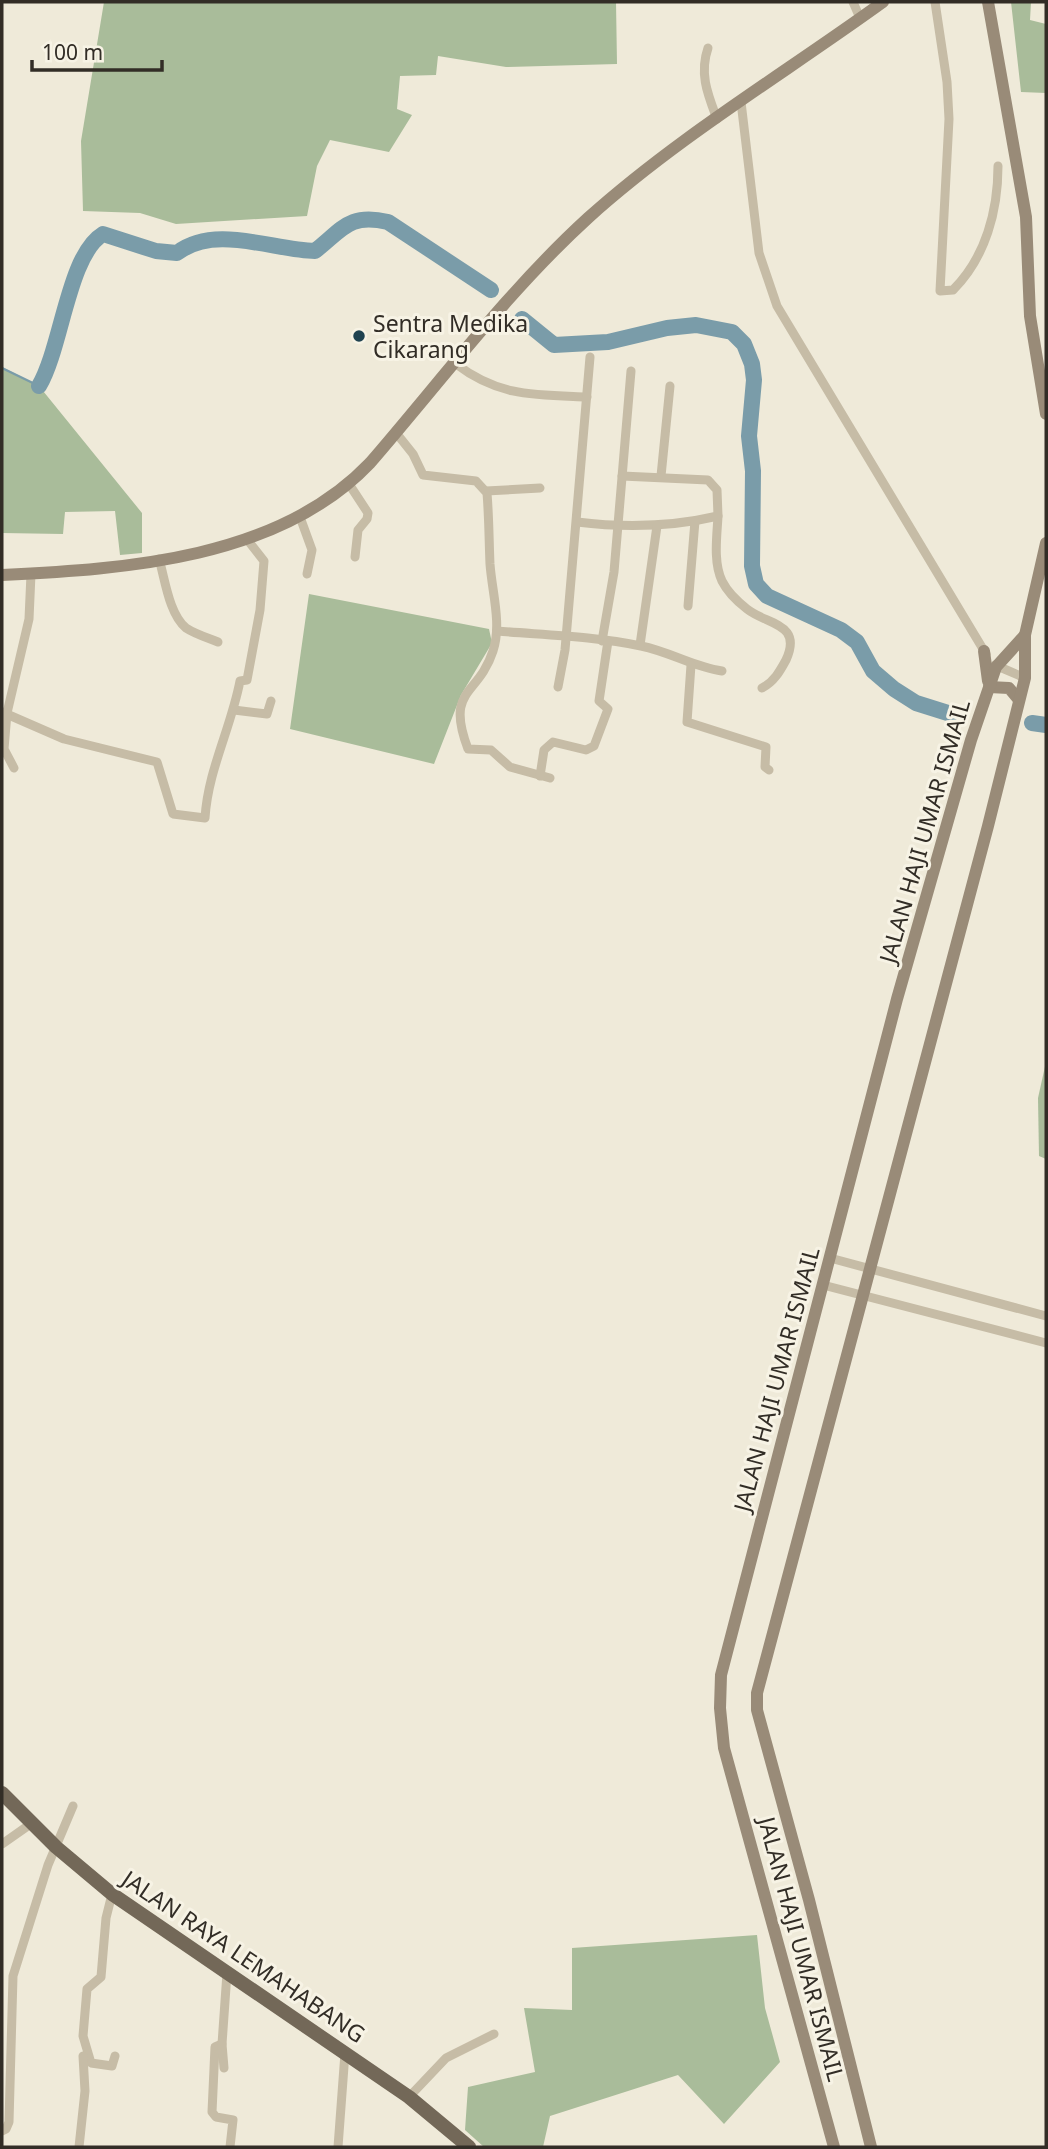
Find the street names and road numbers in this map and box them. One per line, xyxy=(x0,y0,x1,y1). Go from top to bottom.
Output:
street label: JALAN HAJI UMAR ISMAIL xyxy=(870,696,977,968)
street label: JALAN HAJI UMAR ISMAIL xyxy=(725,1243,827,1517)
street label: JALAN HAJI UMAR ISMAIL xyxy=(751,1811,853,2085)
street label: JALAN RAYA LEMAHABANG xyxy=(114,1861,372,2050)

